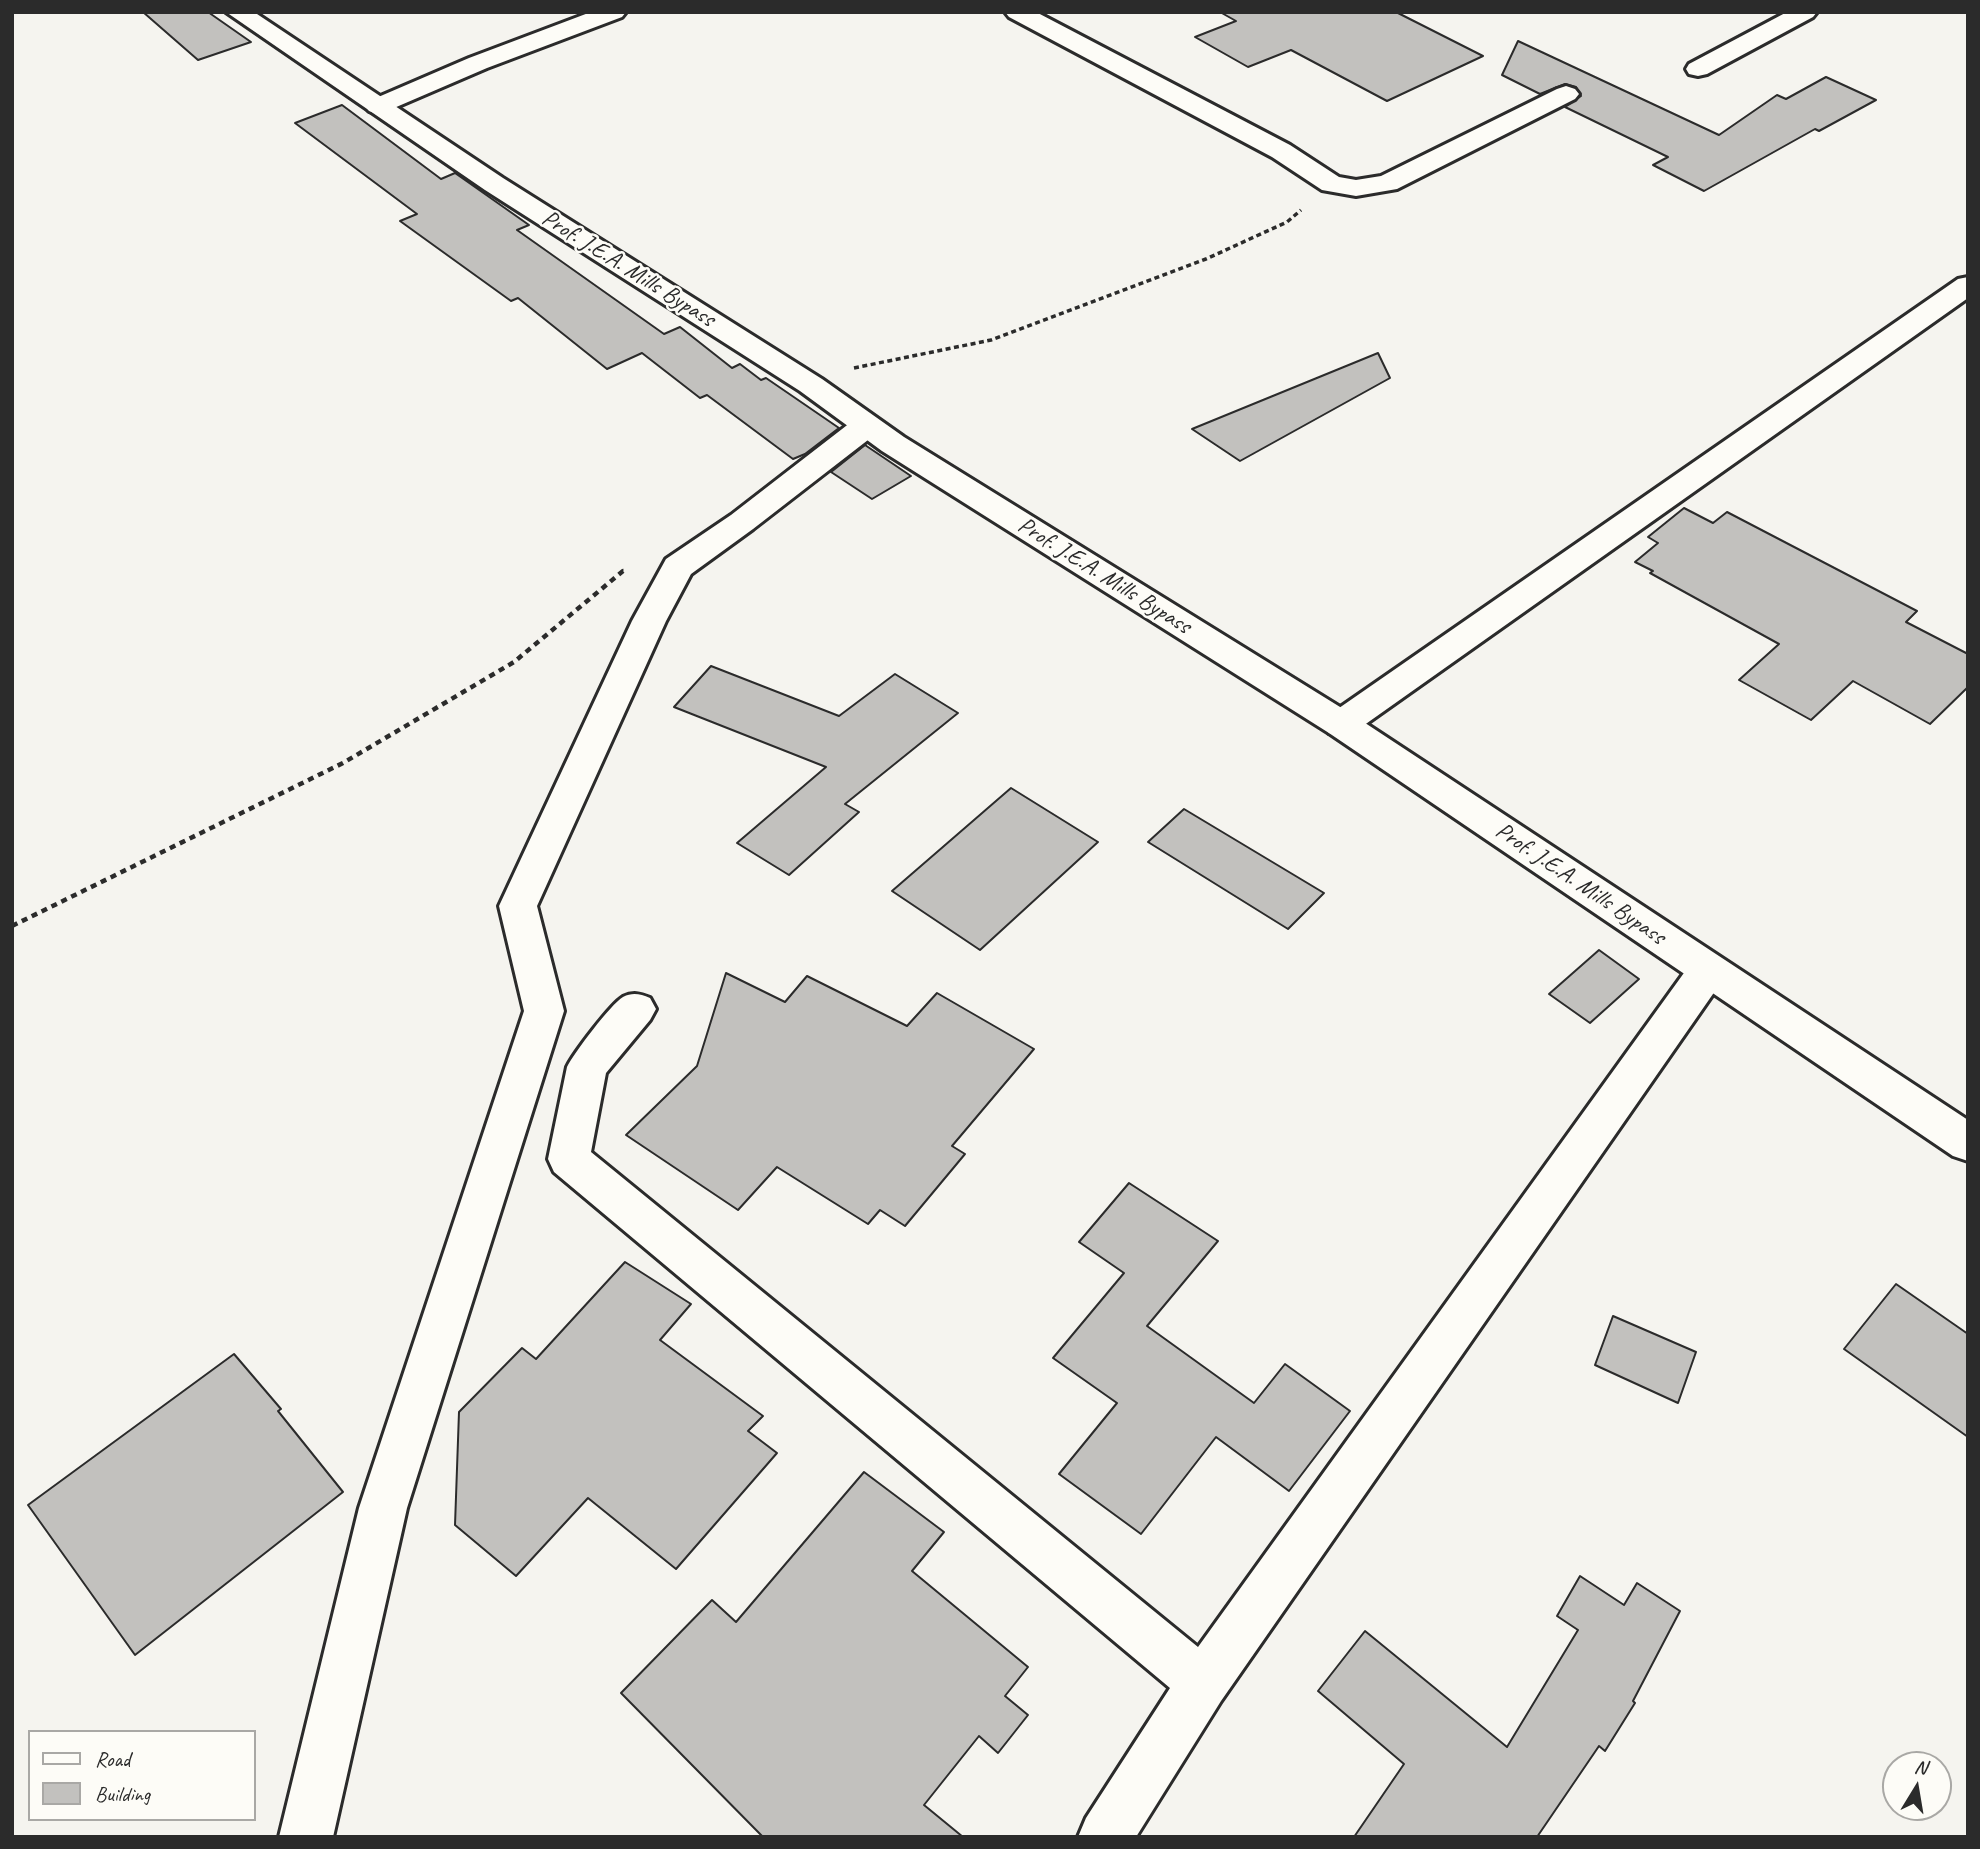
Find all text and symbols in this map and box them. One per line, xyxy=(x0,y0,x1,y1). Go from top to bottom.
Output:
street label: Prof. J.E.A. Mills Bypass xyxy=(536,204,720,334)
street label: Prof. J.E.A. Mills Bypass xyxy=(1012,511,1196,641)
street label: Prof. J.E.A. Mills Bypass xyxy=(1490,817,1670,951)
legend xyxy=(28,1730,256,1821)
text: Road xyxy=(95,1746,130,1772)
north arrow xyxy=(1882,1751,1952,1821)
text: N xyxy=(1913,1754,1929,1780)
text: Building xyxy=(95,1781,150,1807)

